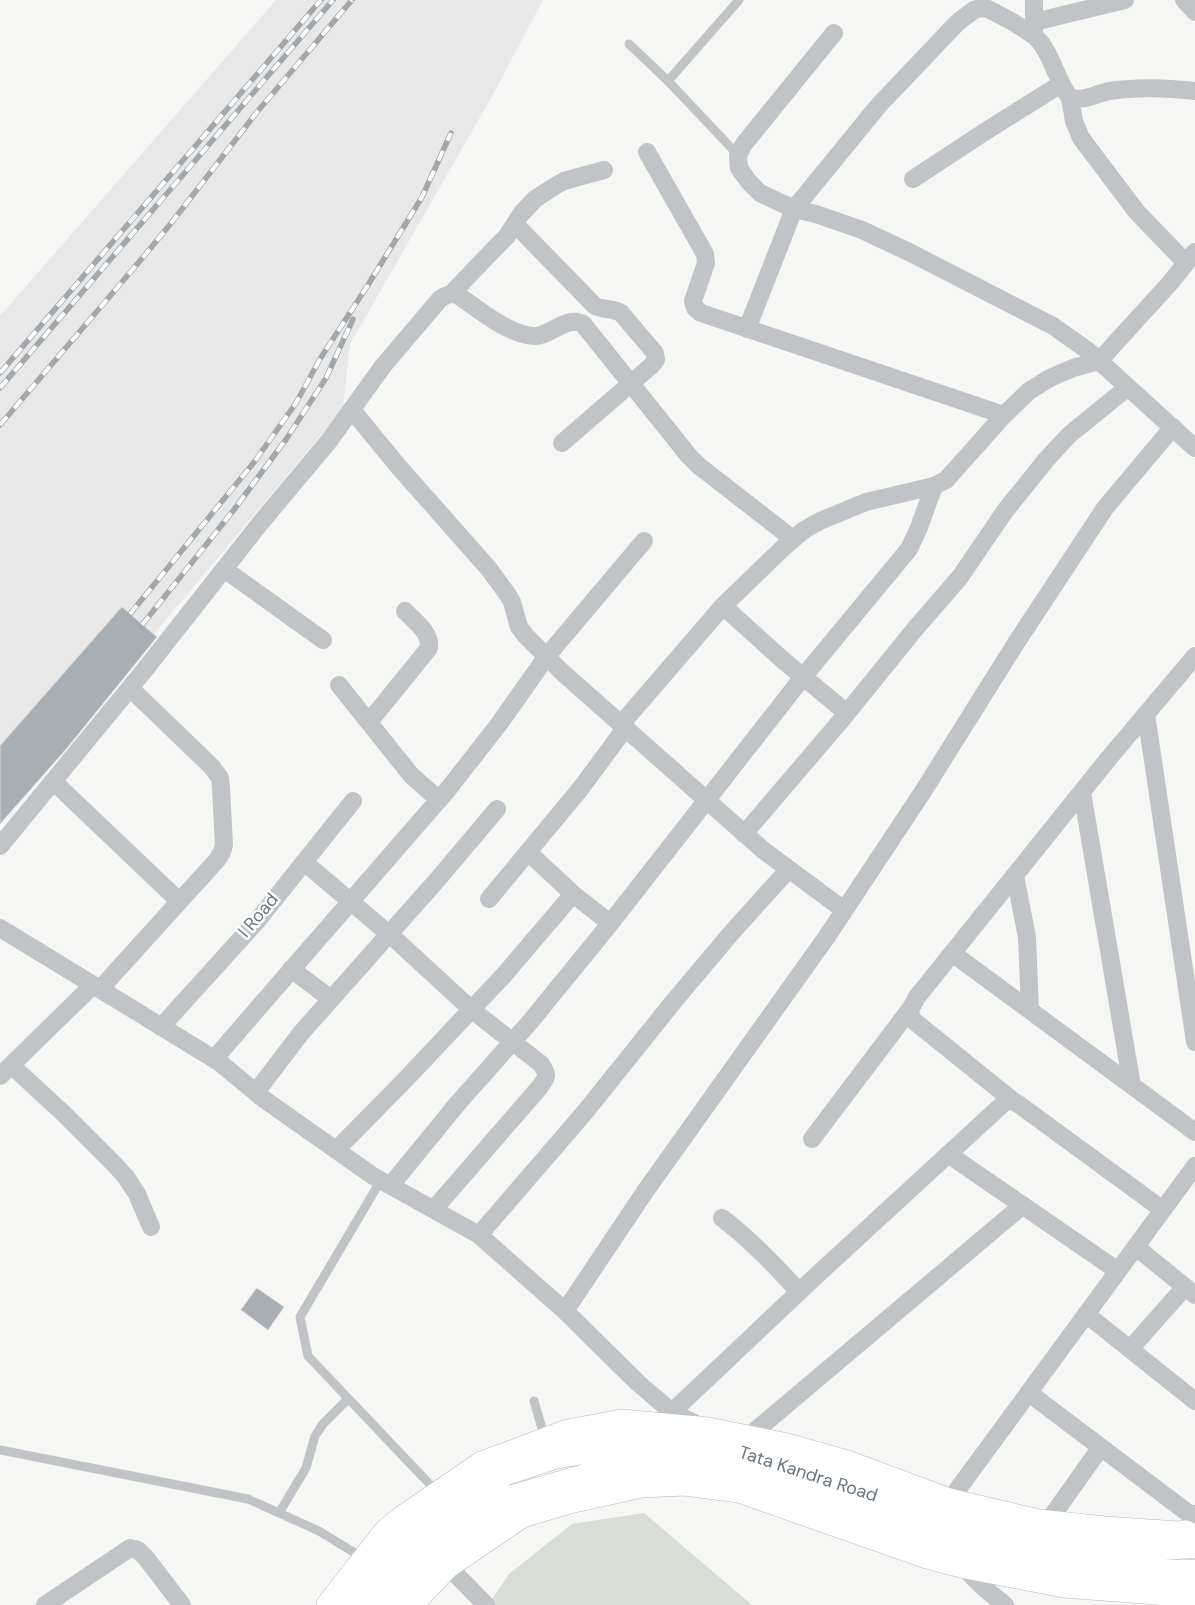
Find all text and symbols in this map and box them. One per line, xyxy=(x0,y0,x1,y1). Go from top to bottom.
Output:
street label: I Road xyxy=(234,890,284,942)
street label: Tata Kandra Road xyxy=(736,1442,880,1508)

